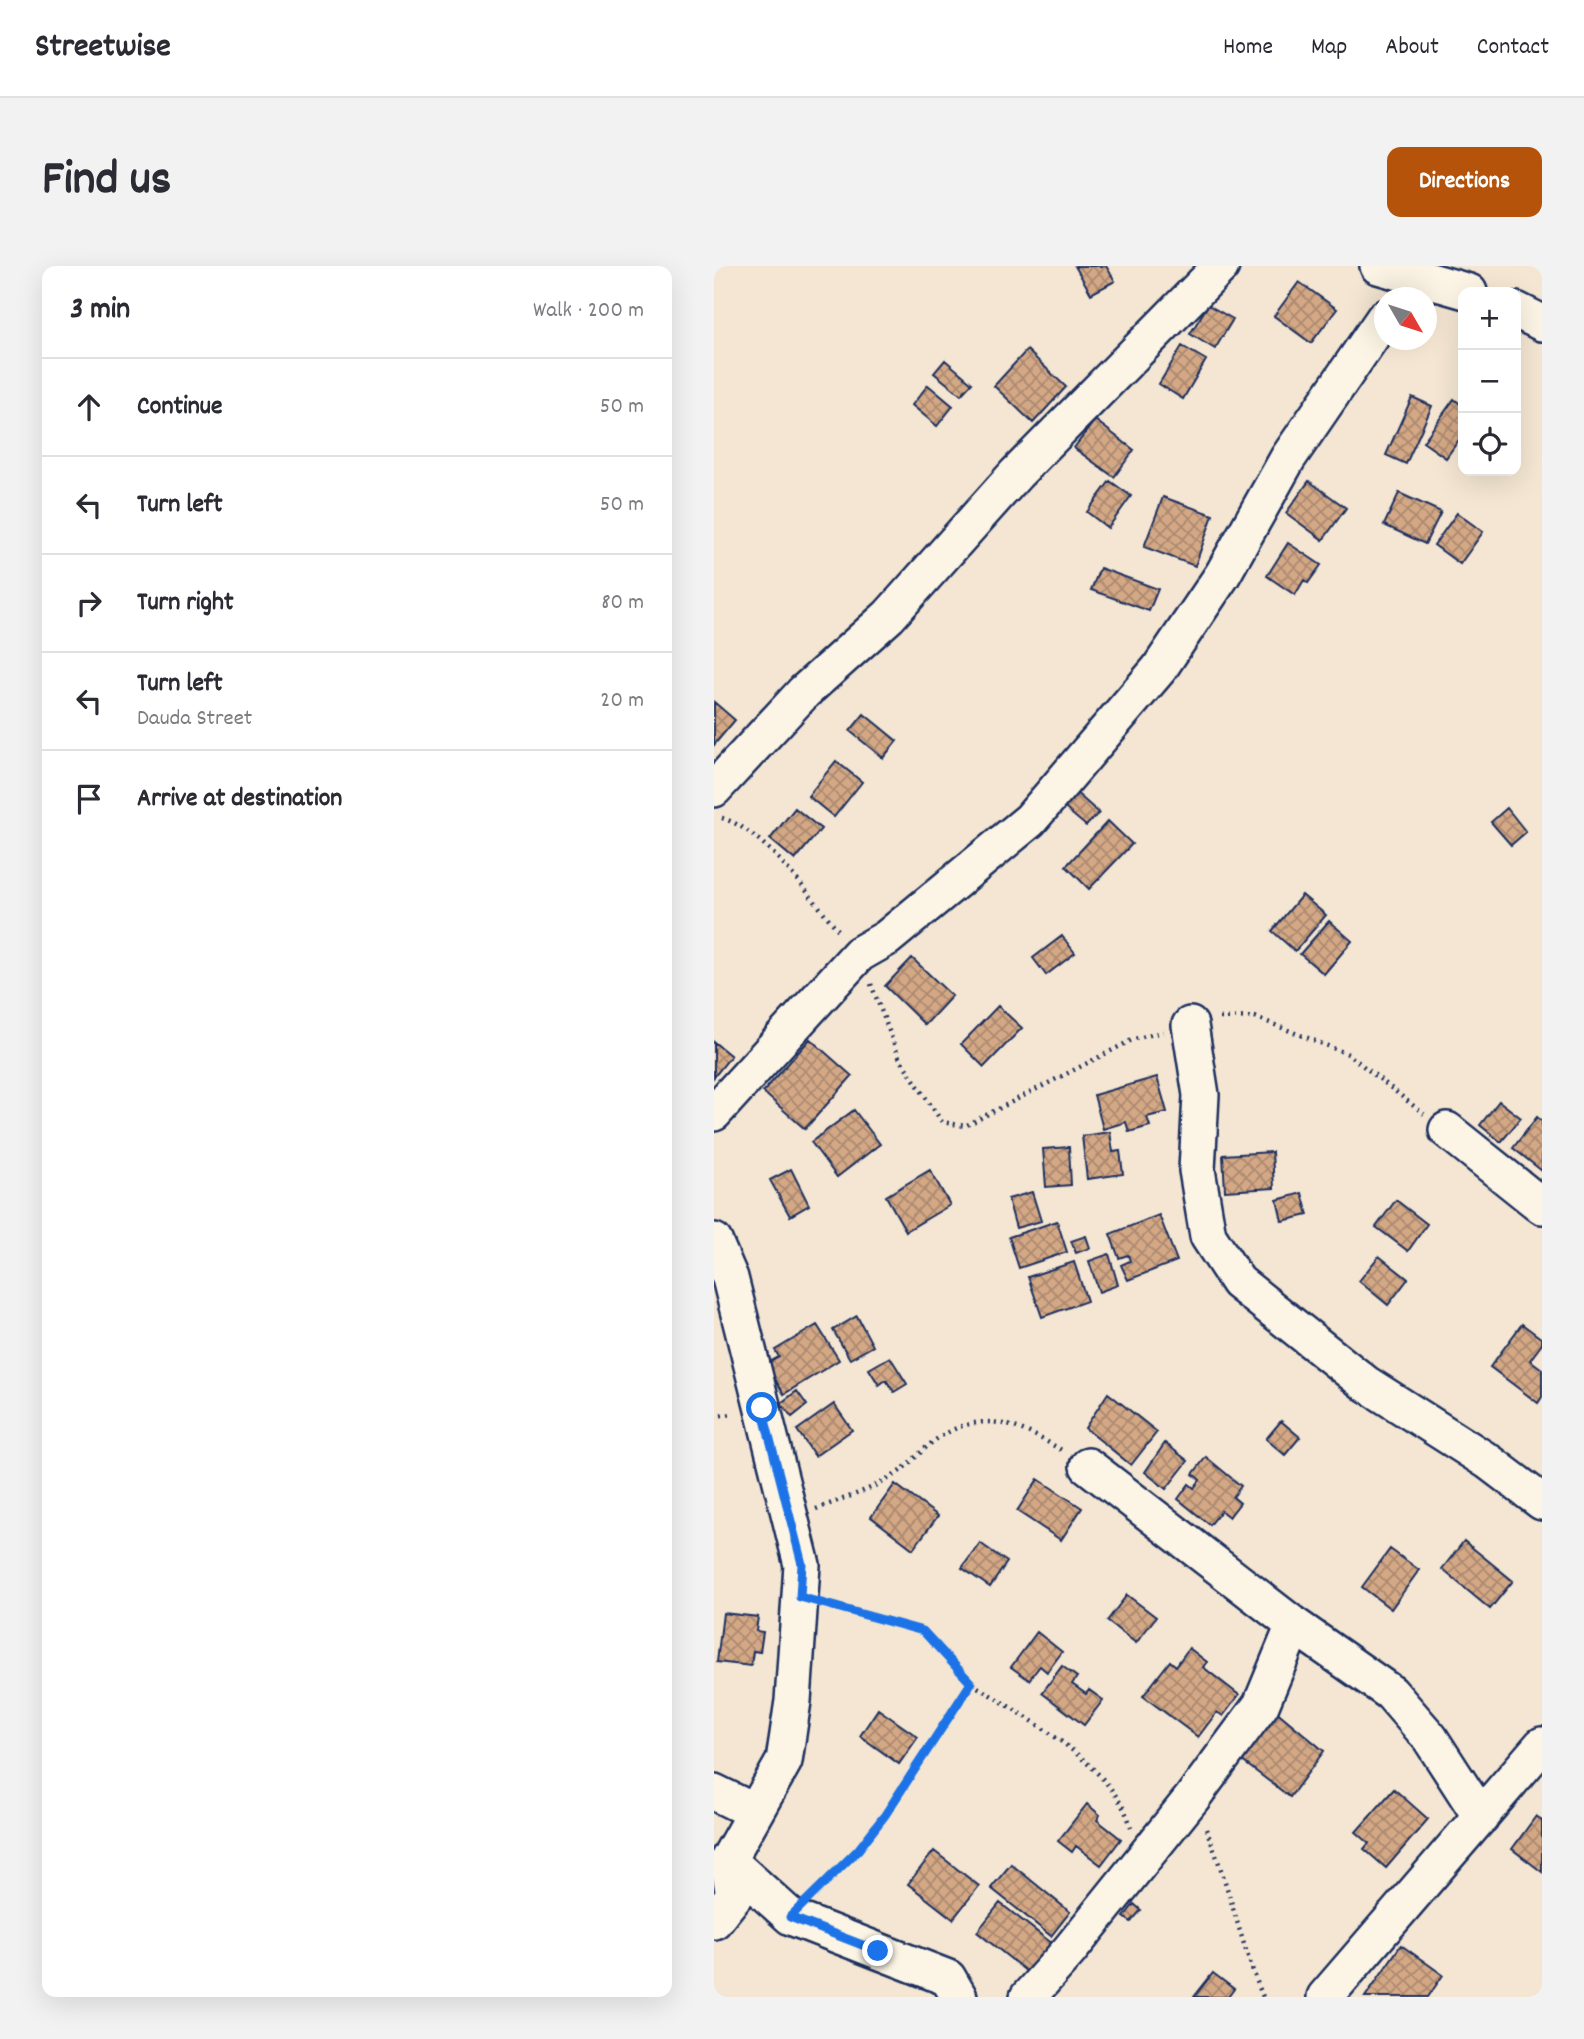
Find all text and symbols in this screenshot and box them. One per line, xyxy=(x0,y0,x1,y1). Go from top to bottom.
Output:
text: Streetwise xyxy=(35,25,171,72)
text: Home xyxy=(1223,31,1273,65)
text: Map xyxy=(1311,31,1347,65)
text: About xyxy=(1385,31,1439,65)
text: Contact xyxy=(1477,31,1549,65)
text: Find us xyxy=(42,147,171,217)
button: Directions xyxy=(1387,147,1542,217)
north arrow xyxy=(1374,287,1437,350)
map controls xyxy=(1458,287,1521,476)
button: + xyxy=(1458,287,1521,350)
text: 3 min xyxy=(70,290,130,333)
text: Walk · 200 m xyxy=(533,295,644,328)
button: − xyxy=(1458,350,1521,413)
icon: ahead xyxy=(70,388,108,426)
text: Continue xyxy=(137,389,222,426)
text: 50 m xyxy=(600,391,644,424)
button: locate xyxy=(1458,413,1521,476)
icon: left xyxy=(70,486,108,524)
text: Turn left xyxy=(137,487,223,524)
text: 50 m xyxy=(600,489,644,522)
icon: right xyxy=(70,584,108,622)
text: Turn right xyxy=(137,585,234,622)
text: 80 m xyxy=(601,587,644,620)
text: Turn left xyxy=(137,666,223,703)
icon: left xyxy=(70,682,108,720)
text: 20 m xyxy=(600,685,644,718)
text: Dauda Street xyxy=(137,703,252,736)
icon: arrive xyxy=(70,780,108,818)
text: Arrive at destination xyxy=(137,781,342,818)
route start xyxy=(746,1392,777,1423)
route end xyxy=(862,1935,893,1966)

